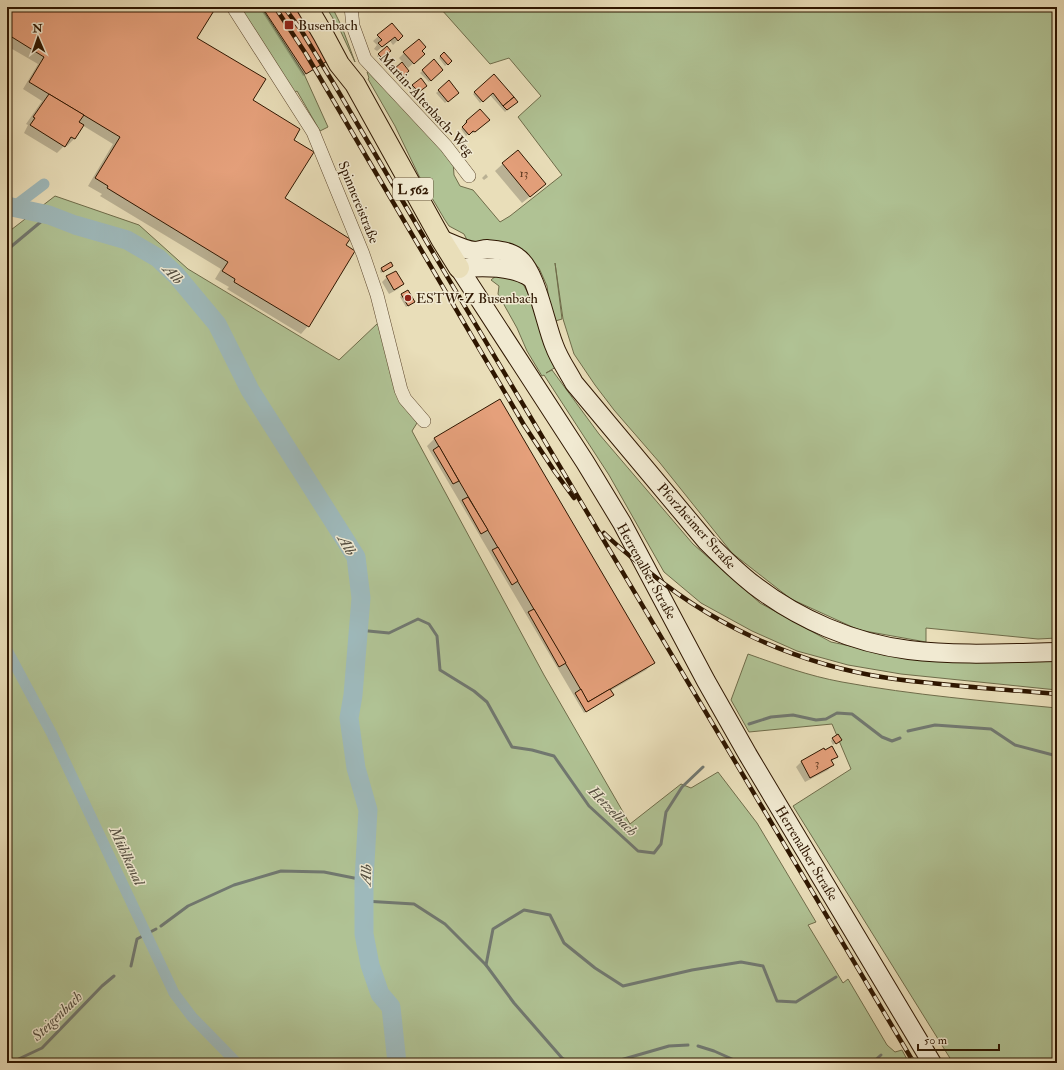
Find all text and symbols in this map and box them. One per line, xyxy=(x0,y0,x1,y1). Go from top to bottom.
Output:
place label: Busenbach xyxy=(298,17,359,34)
north arrow xyxy=(18,18,58,58)
marker: Busenbach xyxy=(283,19,295,31)
text: N xyxy=(32,22,44,35)
street label: Martin-Altenbach-Weg xyxy=(376,49,478,160)
street label: Spinnereistraße xyxy=(333,159,383,246)
house number: 13 xyxy=(520,166,528,181)
road number: L 562 xyxy=(393,178,433,200)
water label: Alb xyxy=(157,259,187,289)
place label: ESTW-Z Busenbach xyxy=(416,290,539,307)
marker: ESTW-Z Busenbach xyxy=(403,293,413,303)
street label: Pforzheimer Straße xyxy=(654,480,740,573)
street label: Herrenalber Straße xyxy=(613,520,680,622)
water label: Alb xyxy=(332,530,360,560)
house number: 3 xyxy=(815,756,819,771)
water label: Hetzelbach xyxy=(583,781,641,841)
street label: Herrenalber Straße xyxy=(772,803,842,904)
water label: Mühlkanal xyxy=(104,823,149,890)
water label: Alb xyxy=(357,863,376,888)
water label: Steigenbach xyxy=(27,987,87,1046)
scale bar xyxy=(918,1026,999,1052)
text: 50 m xyxy=(924,1033,948,1048)

